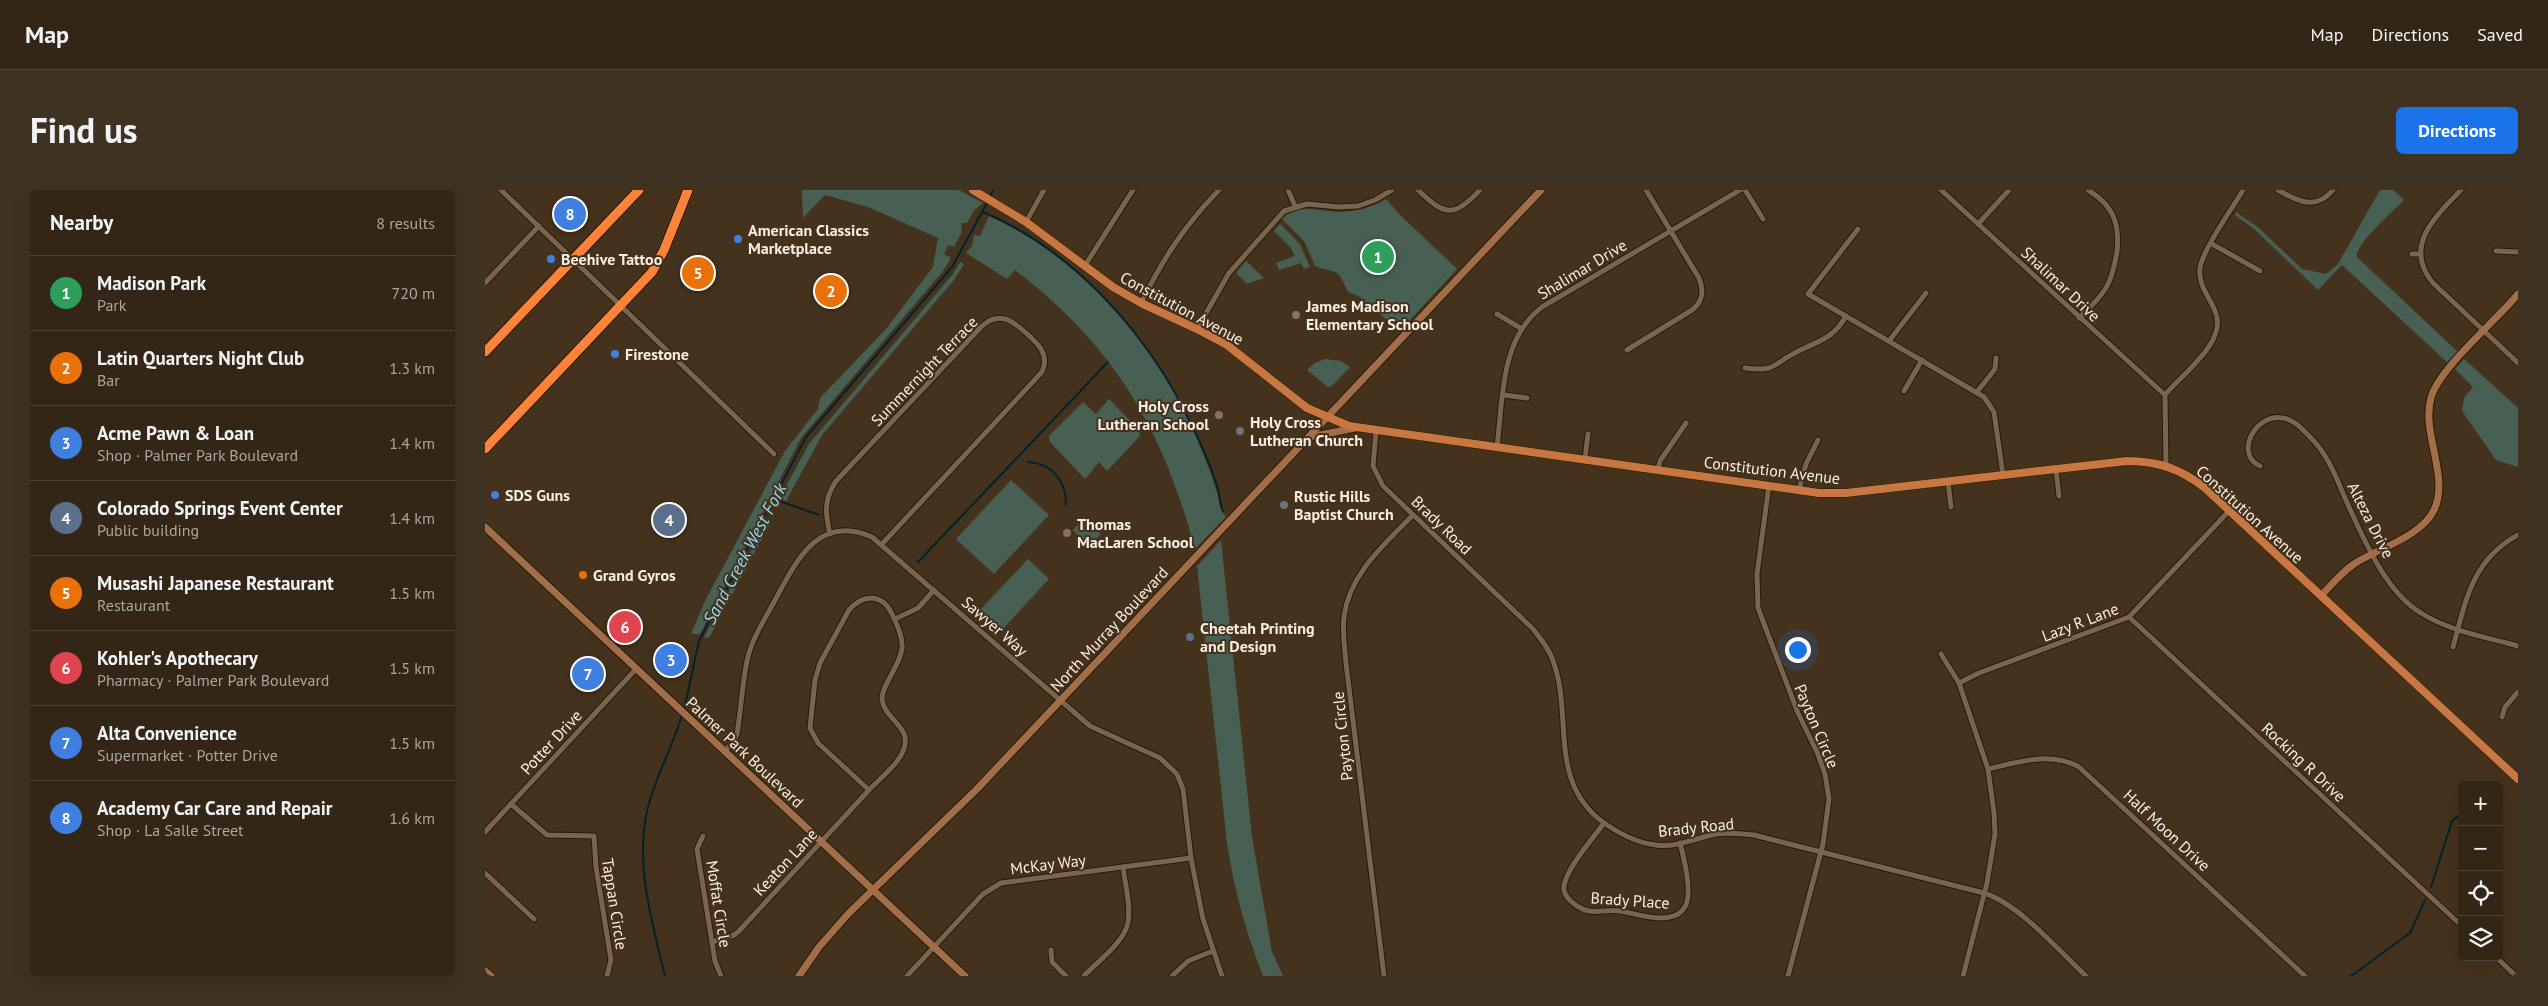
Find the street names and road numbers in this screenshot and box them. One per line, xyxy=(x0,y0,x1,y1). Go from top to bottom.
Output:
street label: Shalimar Drive xyxy=(1534,235,1630,303)
street label: Shalimar Drive xyxy=(2017,242,2105,326)
street label: Constitution Avenue xyxy=(1117,267,1247,349)
street label: Summernight Terrace xyxy=(866,312,982,430)
street label: Constitution Avenue xyxy=(1703,452,1841,488)
street label: Constitution Avenue xyxy=(2192,461,2308,567)
street label: Alteza Drive xyxy=(2343,479,2399,561)
street label: Brady Road xyxy=(1408,491,1476,559)
street label: North Murray Boulevard xyxy=(1046,562,1172,696)
street label: Sawyer Way xyxy=(958,592,1033,661)
street label: Lazy R Lane xyxy=(2039,598,2121,646)
street label: Payton Circle xyxy=(1790,681,1844,771)
street label: Payton Circle xyxy=(1327,690,1357,782)
street label: Palmer Park Boulevard xyxy=(682,692,808,812)
street label: Potter Drive xyxy=(516,705,586,779)
street label: Rocking R Drive xyxy=(2258,718,2350,806)
street label: Half Moon Drive xyxy=(2119,785,2215,875)
street label: Brady Road xyxy=(1657,813,1735,841)
street label: Keaton Lane xyxy=(749,824,821,900)
street label: McKay Way xyxy=(1009,849,1087,879)
street label: Tappan Circle xyxy=(598,857,632,951)
street label: Moffat Circle xyxy=(702,859,736,949)
street label: Brady Place xyxy=(1590,887,1670,913)

